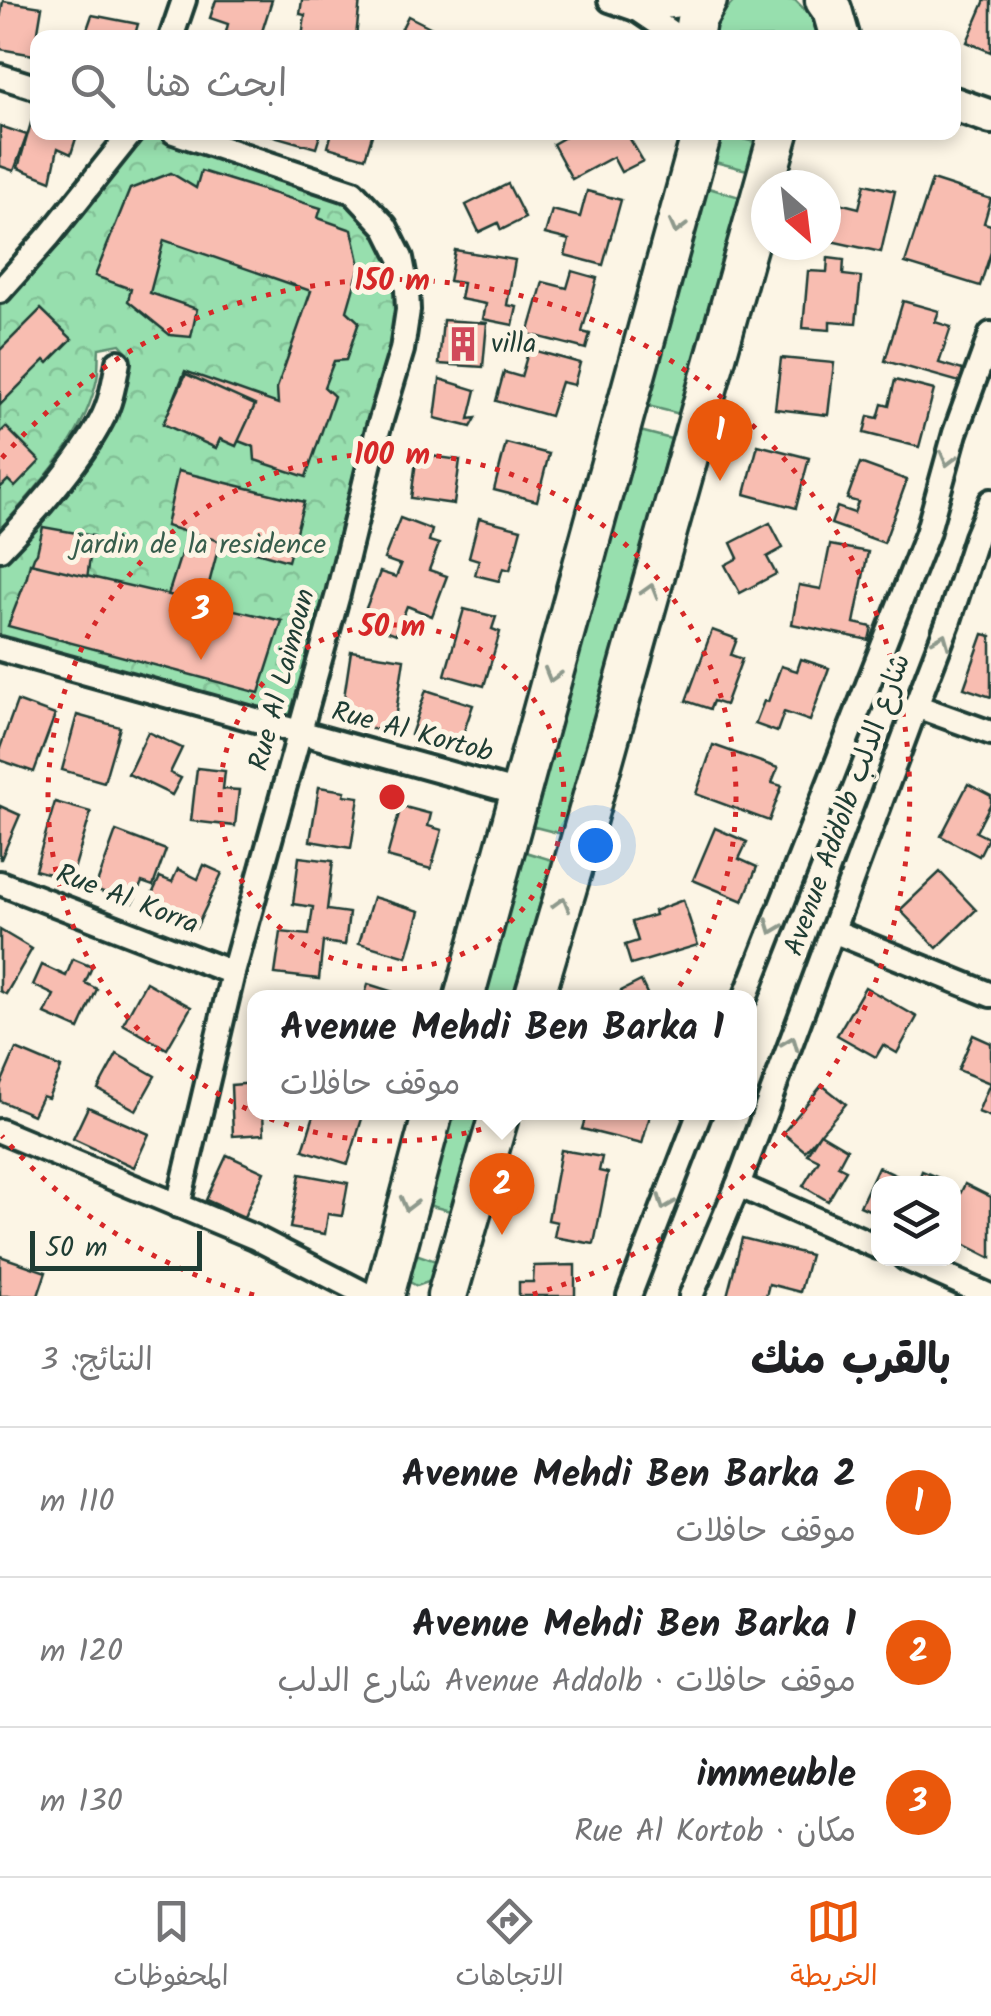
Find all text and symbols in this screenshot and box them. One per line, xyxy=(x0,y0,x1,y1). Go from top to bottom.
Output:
search box xyxy=(30,30,961,140)
text: ابحث هنا xyxy=(145,56,287,116)
icon: search xyxy=(65,58,120,113)
north arrow xyxy=(751,170,841,260)
one-way arrow xyxy=(668,217,689,234)
text: 150 m xyxy=(354,258,430,306)
place label: villa xyxy=(491,322,536,367)
building icon: villa xyxy=(444,325,482,363)
pin: 1 xyxy=(688,398,752,481)
text: 100 m xyxy=(354,432,430,480)
one-way arrow xyxy=(938,450,959,467)
park label: jardin de la residence xyxy=(67,523,327,568)
pin: 3 xyxy=(168,578,234,660)
one-way arrow xyxy=(638,583,659,600)
street label: Rue Al Laimoun xyxy=(237,584,329,776)
text: 50 m xyxy=(358,604,425,652)
one-way arrow xyxy=(930,632,950,650)
street label: Avenue Addolb شارع الدلب xyxy=(772,647,924,963)
one-way arrow xyxy=(543,666,564,683)
street label: Rue Al Kortob xyxy=(326,690,498,776)
centre of rings xyxy=(374,779,410,815)
your location xyxy=(570,820,621,871)
street label: Rue Al Korra xyxy=(49,852,205,948)
one-way arrow xyxy=(550,896,571,913)
one-way arrow xyxy=(765,917,785,935)
popup xyxy=(247,990,757,1120)
text: Avenue Mehdi Ben Barka 1 xyxy=(280,999,724,1059)
one-way arrow xyxy=(780,1035,800,1052)
text: موقف حافلات xyxy=(280,1060,461,1111)
pin: 2 xyxy=(470,1152,534,1235)
map controls xyxy=(871,1176,961,1266)
button: layers xyxy=(871,1176,961,1266)
one-way arrow xyxy=(657,1194,677,1211)
one-way arrow xyxy=(399,1195,420,1212)
scale bar xyxy=(30,1226,202,1270)
text: 50 m xyxy=(45,1226,108,1271)
text: بالقرب منك xyxy=(751,1328,951,1395)
text: النتائج: 3 xyxy=(40,1336,153,1387)
text: Avenue Mehdi Ben Barka 2 xyxy=(401,1446,856,1506)
text: 110 m xyxy=(40,1477,114,1528)
text: 1 xyxy=(914,1477,923,1528)
text: موقف حافلات xyxy=(676,1507,856,1558)
text: Avenue Mehdi Ben Barka 1 xyxy=(412,1596,856,1656)
text: 120 m xyxy=(40,1627,123,1678)
text: 2 xyxy=(909,1627,928,1678)
text: موقف حافلات · Avenue Addolb شارع الدلب xyxy=(278,1657,856,1708)
text: immeuble xyxy=(697,1746,856,1806)
text: 130 m xyxy=(40,1777,123,1828)
text: 3 xyxy=(910,1777,927,1828)
text: مكان · Rue Al Kortob xyxy=(574,1807,856,1858)
tab: المحفوظات xyxy=(113,1894,229,2000)
tab: الاتجاهات xyxy=(455,1894,564,2000)
tab: الخريطة xyxy=(790,1894,878,2000)

